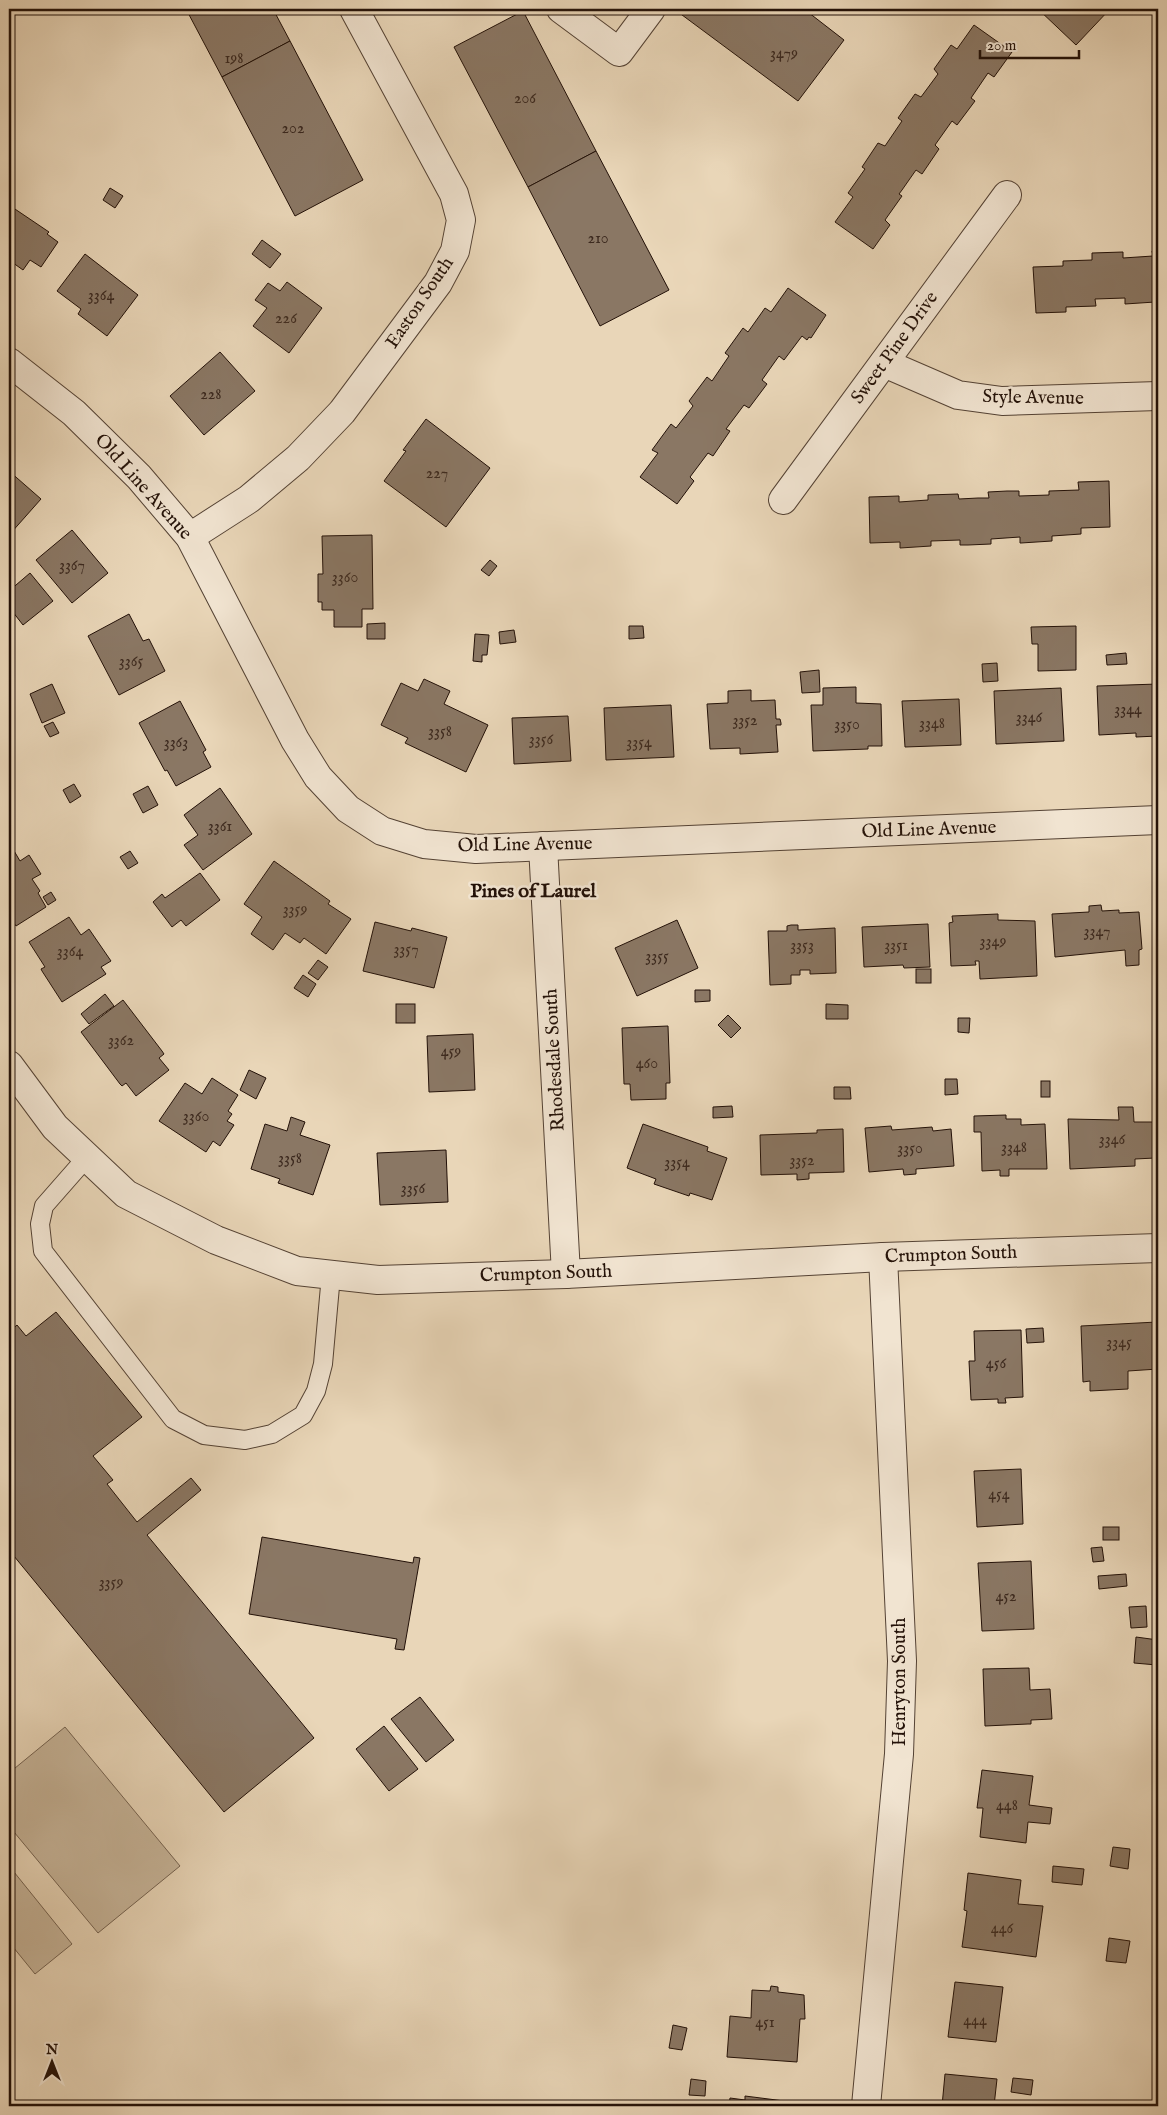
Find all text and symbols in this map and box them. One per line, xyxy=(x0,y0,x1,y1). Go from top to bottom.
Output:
scale bar xyxy=(980,28,1078,60)
text: 20 m xyxy=(987,36,1017,55)
house number: 3479 xyxy=(770,44,798,64)
house number: 198 xyxy=(224,49,244,69)
house number: 206 xyxy=(514,89,536,109)
house number: 202 xyxy=(282,119,304,139)
house number: 210 xyxy=(587,229,609,249)
street label: Easton South xyxy=(381,253,459,353)
house number: 3364 xyxy=(88,286,114,306)
street label: Sweet Pine Drive xyxy=(846,287,944,409)
house number: 226 xyxy=(275,309,297,329)
house number: 228 xyxy=(200,385,222,405)
street label: Style Avenue xyxy=(982,385,1084,411)
street label: Old Line Avenue xyxy=(89,429,197,545)
house number: 227 xyxy=(426,464,448,484)
house number: 3367 xyxy=(59,556,85,576)
house number: 3360 xyxy=(332,568,358,588)
house number: 3365 xyxy=(119,652,143,672)
house number: 3344 xyxy=(1114,700,1142,720)
house number: 3346 xyxy=(1016,708,1043,728)
house number: 3352 xyxy=(732,711,758,731)
house number: 3348 xyxy=(919,714,945,734)
house number: 3350 xyxy=(834,715,860,735)
house number: 3358 xyxy=(428,722,452,742)
house number: 3356 xyxy=(529,730,553,750)
house number: 3363 xyxy=(164,733,188,753)
house number: 3354 xyxy=(626,733,652,753)
street label: Old Line Avenue xyxy=(861,816,997,844)
house number: 3361 xyxy=(208,817,232,837)
street label: Old Line Avenue xyxy=(457,832,593,858)
district label: Pines of Laurel xyxy=(470,879,596,904)
house number: 3359 xyxy=(283,900,307,920)
house number: 3347 xyxy=(1084,922,1110,942)
house number: 3349 xyxy=(980,932,1006,952)
house number: 3353 xyxy=(790,936,814,956)
house number: 3351 xyxy=(884,936,908,956)
house number: 3357 xyxy=(393,940,419,960)
house number: 3364 xyxy=(57,942,83,962)
house number: 3355 xyxy=(645,947,669,967)
street label: Rhodesdale South xyxy=(539,988,571,1132)
house number: 3362 xyxy=(108,1031,134,1051)
house number: 459 xyxy=(441,1042,461,1062)
house number: 460 xyxy=(636,1054,658,1074)
house number: 3360 xyxy=(183,1107,209,1127)
house number: 3346 xyxy=(1099,1130,1126,1150)
house number: 3348 xyxy=(1001,1138,1027,1158)
house number: 3350 xyxy=(897,1139,923,1159)
house number: 3358 xyxy=(278,1149,302,1169)
house number: 3352 xyxy=(789,1151,815,1171)
house number: 3354 xyxy=(664,1153,690,1173)
house number: 3356 xyxy=(401,1179,425,1199)
street label: Crumpton South xyxy=(884,1241,1018,1269)
street label: Crumpton South xyxy=(479,1260,613,1288)
house number: 3345 xyxy=(1106,1333,1132,1353)
house number: 456 xyxy=(986,1354,1006,1374)
house number: 454 xyxy=(988,1485,1010,1505)
house number: 3359 xyxy=(99,1573,123,1593)
house number: 452 xyxy=(995,1587,1017,1607)
street label: Henryton South xyxy=(888,1618,912,1746)
house number: 448 xyxy=(996,1796,1018,1816)
house number: 446 xyxy=(991,1919,1013,1939)
house number: 444 xyxy=(963,2011,987,2031)
house number: 451 xyxy=(755,2013,775,2033)
north arrow xyxy=(28,2038,78,2088)
text: N xyxy=(45,2041,58,2059)

